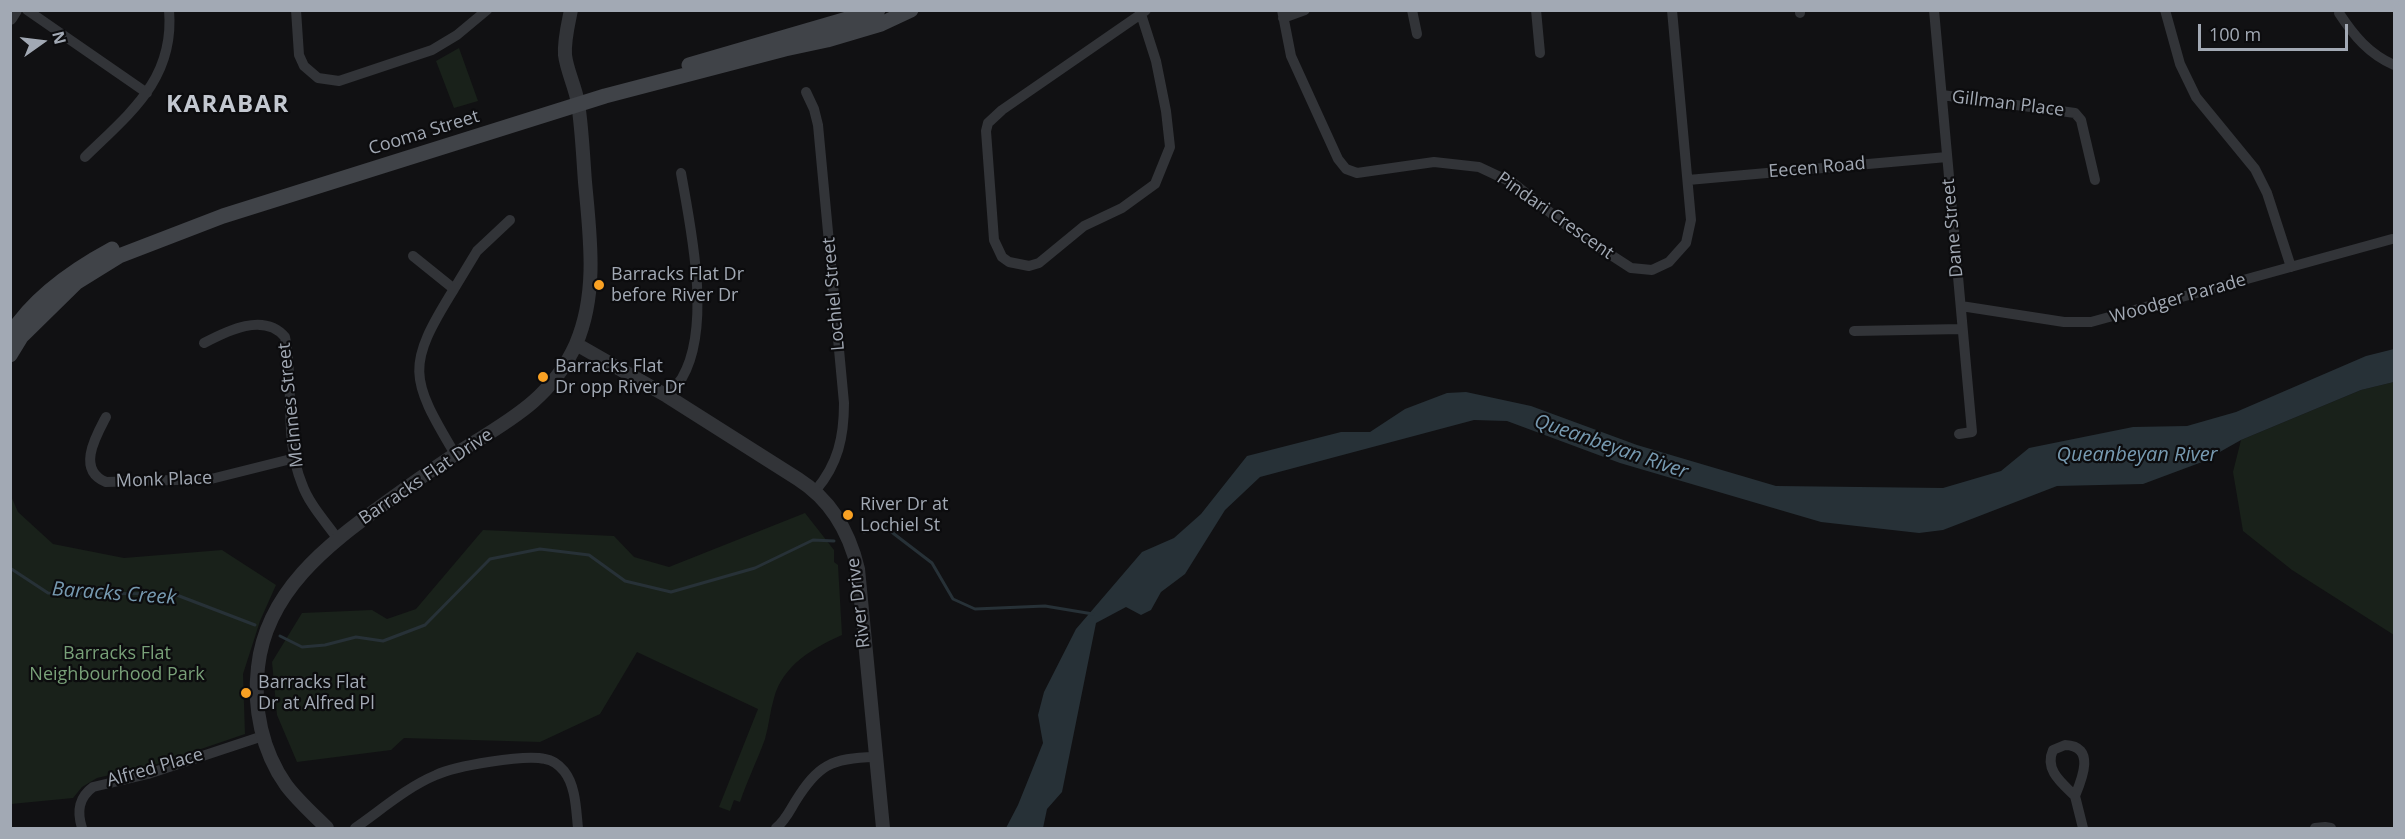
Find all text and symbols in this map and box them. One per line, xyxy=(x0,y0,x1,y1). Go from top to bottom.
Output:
north arrow xyxy=(12,12,72,72)
scale bar xyxy=(2201,12,2351,50)
text: 100 m xyxy=(2209,22,2261,46)
text: N xyxy=(47,29,72,47)
street label: Gillman Place xyxy=(1951,86,2065,122)
district label: KARABAR xyxy=(166,91,290,119)
street label: Cooma Street xyxy=(366,106,482,160)
street label: Eecen Road xyxy=(1767,153,1867,183)
street label: Pindari Crescent xyxy=(1492,168,1618,264)
street label: Dane Street xyxy=(1938,178,1968,278)
street label: Lochiel Street xyxy=(818,236,850,352)
place label: Barracks Flat Dr before River Dr xyxy=(611,264,744,306)
street label: Woodger Parade xyxy=(2107,269,2249,329)
marker: Barracks Flat Dr before River Dr xyxy=(592,278,606,292)
street label: McInnes Street xyxy=(274,341,308,469)
place label: Barracks Flat Dr opp River Dr xyxy=(555,356,685,398)
marker: Barracks Flat Dr opp River Dr xyxy=(536,370,550,384)
water label: Queanbeyan River xyxy=(1531,409,1691,485)
street label: Barracks Flat Drive xyxy=(355,424,497,530)
water label: Queanbeyan River xyxy=(2056,443,2218,467)
street label: Monk Place xyxy=(116,468,212,492)
place label: River Dr at Lochiel St xyxy=(860,494,948,536)
marker: River Dr at Lochiel St xyxy=(841,508,855,522)
street label: River Drive xyxy=(843,557,875,649)
water label: Baracks Creek xyxy=(51,578,177,610)
park label: Barracks Flat Neighbourhood Park xyxy=(29,643,205,686)
place label: Barracks Flat Dr at Alfred Pl xyxy=(258,672,375,714)
marker: Barracks Flat Dr at Alfred Pl xyxy=(239,686,253,700)
street label: Alfred Place xyxy=(104,744,206,792)

